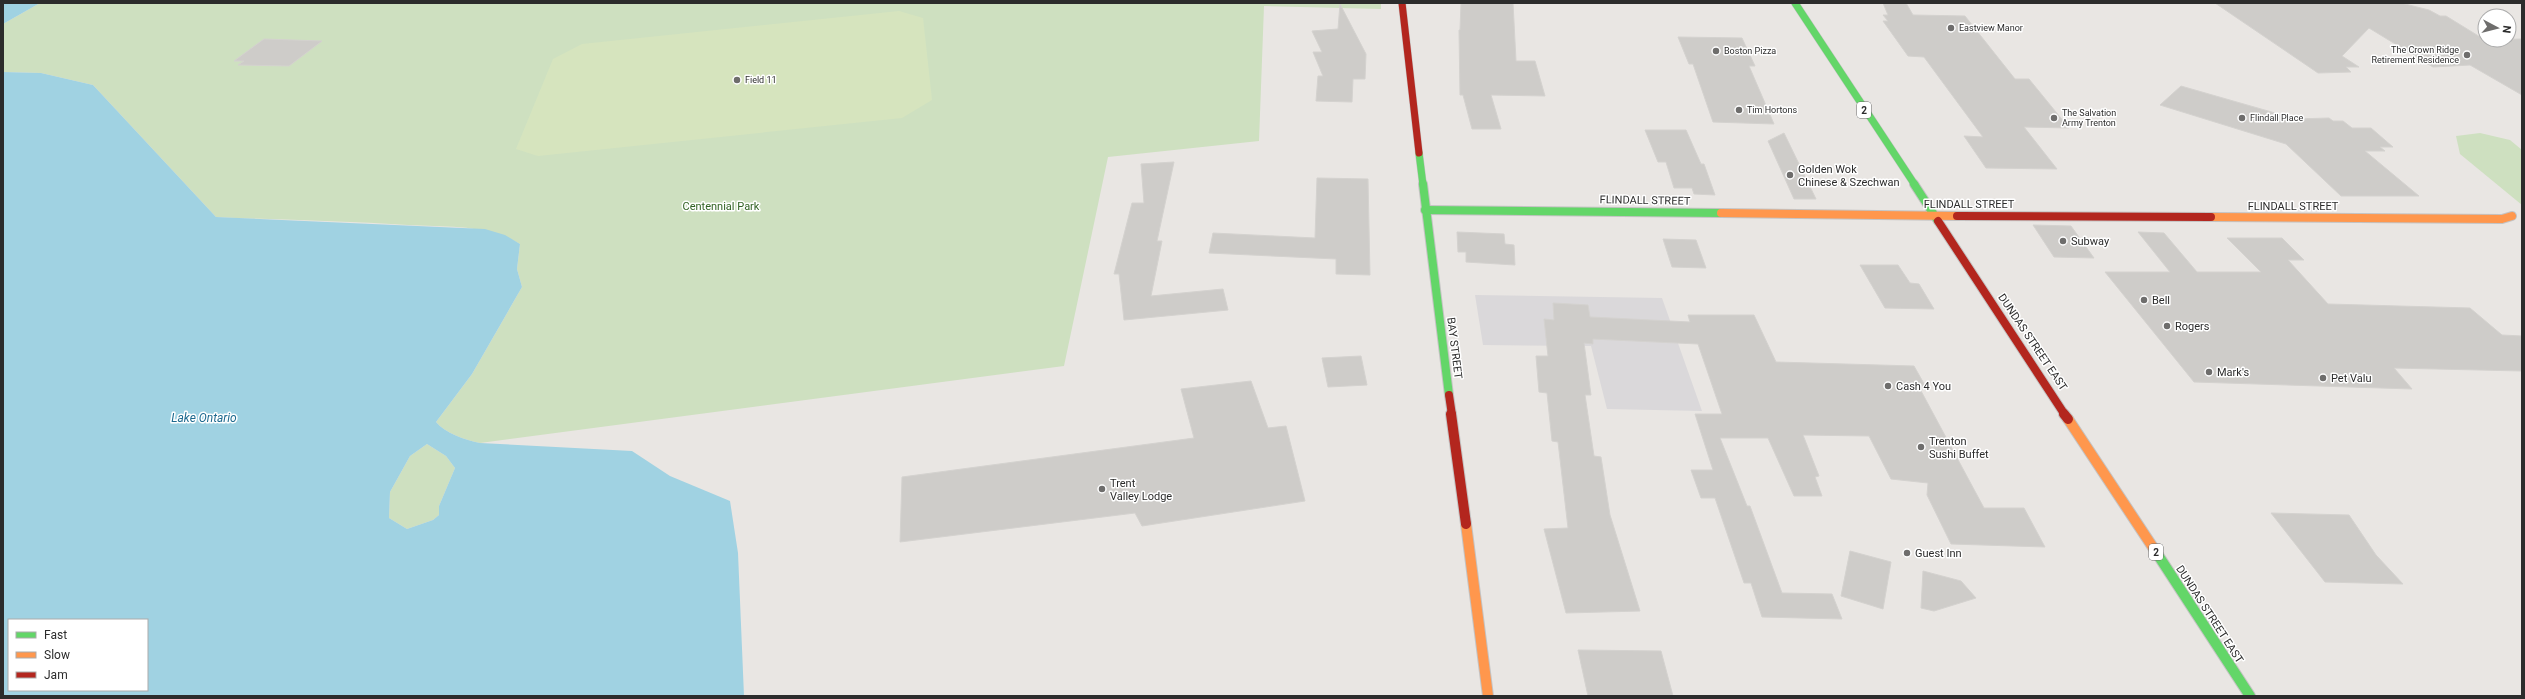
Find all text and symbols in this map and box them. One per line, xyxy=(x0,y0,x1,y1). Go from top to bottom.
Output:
north arrow xyxy=(2477,8,2517,48)
marker: Eastview Manor xyxy=(1946,23,1956,33)
place label: Eastview Manor xyxy=(1959,23,2023,33)
text: N xyxy=(2499,25,2513,34)
place label: The Crown Ridge Retirement Residence xyxy=(2372,45,2459,65)
marker: Boston Pizza xyxy=(1711,46,1721,56)
place label: Boston Pizza xyxy=(1724,46,1776,56)
marker: The Crown Ridge Retirement Residence xyxy=(2462,50,2472,60)
marker: Field 11 xyxy=(732,75,742,85)
place label: Field 11 xyxy=(745,75,777,85)
road number: 2 xyxy=(1857,102,1871,118)
marker: Tim Hortons xyxy=(1734,105,1744,115)
place label: Tim Hortons xyxy=(1747,105,1797,115)
place label: The Salvation Army Trenton xyxy=(2062,108,2116,128)
marker: The Salvation Army Trenton xyxy=(2049,113,2059,123)
marker: Flindall Place xyxy=(2237,113,2247,123)
place label: Flindall Place xyxy=(2250,113,2303,123)
place label: Golden Wok Chinese & Szechwan xyxy=(1798,163,1900,189)
marker: Golden Wok Chinese & Szechwan xyxy=(1785,170,1795,180)
street label: FLINDALL STREET xyxy=(1600,193,1691,208)
street label: FLINDALL STREET xyxy=(1924,198,2015,211)
park label: Centennial Park xyxy=(683,200,760,213)
street label: FLINDALL STREET xyxy=(2248,200,2339,213)
place label: Subway xyxy=(2071,235,2110,248)
marker: Subway xyxy=(2058,236,2068,246)
street label: DUNDAS STREET EAST xyxy=(1995,291,2070,393)
place label: Bell xyxy=(2152,294,2170,307)
marker: Bell xyxy=(2139,295,2149,305)
street label: BAY STREET xyxy=(1444,317,1465,380)
place label: Rogers xyxy=(2175,320,2210,333)
marker: Rogers xyxy=(2162,321,2172,331)
place label: Mark's xyxy=(2217,366,2249,379)
marker: Mark's xyxy=(2204,367,2214,377)
place label: Pet Valu xyxy=(2331,372,2372,385)
marker: Pet Valu xyxy=(2318,373,2328,383)
place label: Cash 4 You xyxy=(1896,380,1951,393)
marker: Cash 4 You xyxy=(1883,381,1893,391)
water label: Lake Ontario xyxy=(171,411,237,425)
place label: Trenton Sushi Buffet xyxy=(1929,435,1989,461)
marker: Trenton Sushi Buffet xyxy=(1916,442,1926,452)
place label: Trent Valley Lodge xyxy=(1110,477,1172,503)
marker: Trent Valley Lodge xyxy=(1097,484,1107,494)
road number: 2 xyxy=(2149,544,2163,560)
place label: Guest Inn xyxy=(1915,547,1962,560)
marker: Guest Inn xyxy=(1902,548,1912,558)
street label: DUNDAS STREET EAST xyxy=(2173,563,2246,666)
legend xyxy=(8,619,148,691)
text: Fast xyxy=(44,628,67,642)
text: Slow xyxy=(44,648,70,662)
text: Jam xyxy=(44,668,68,682)

